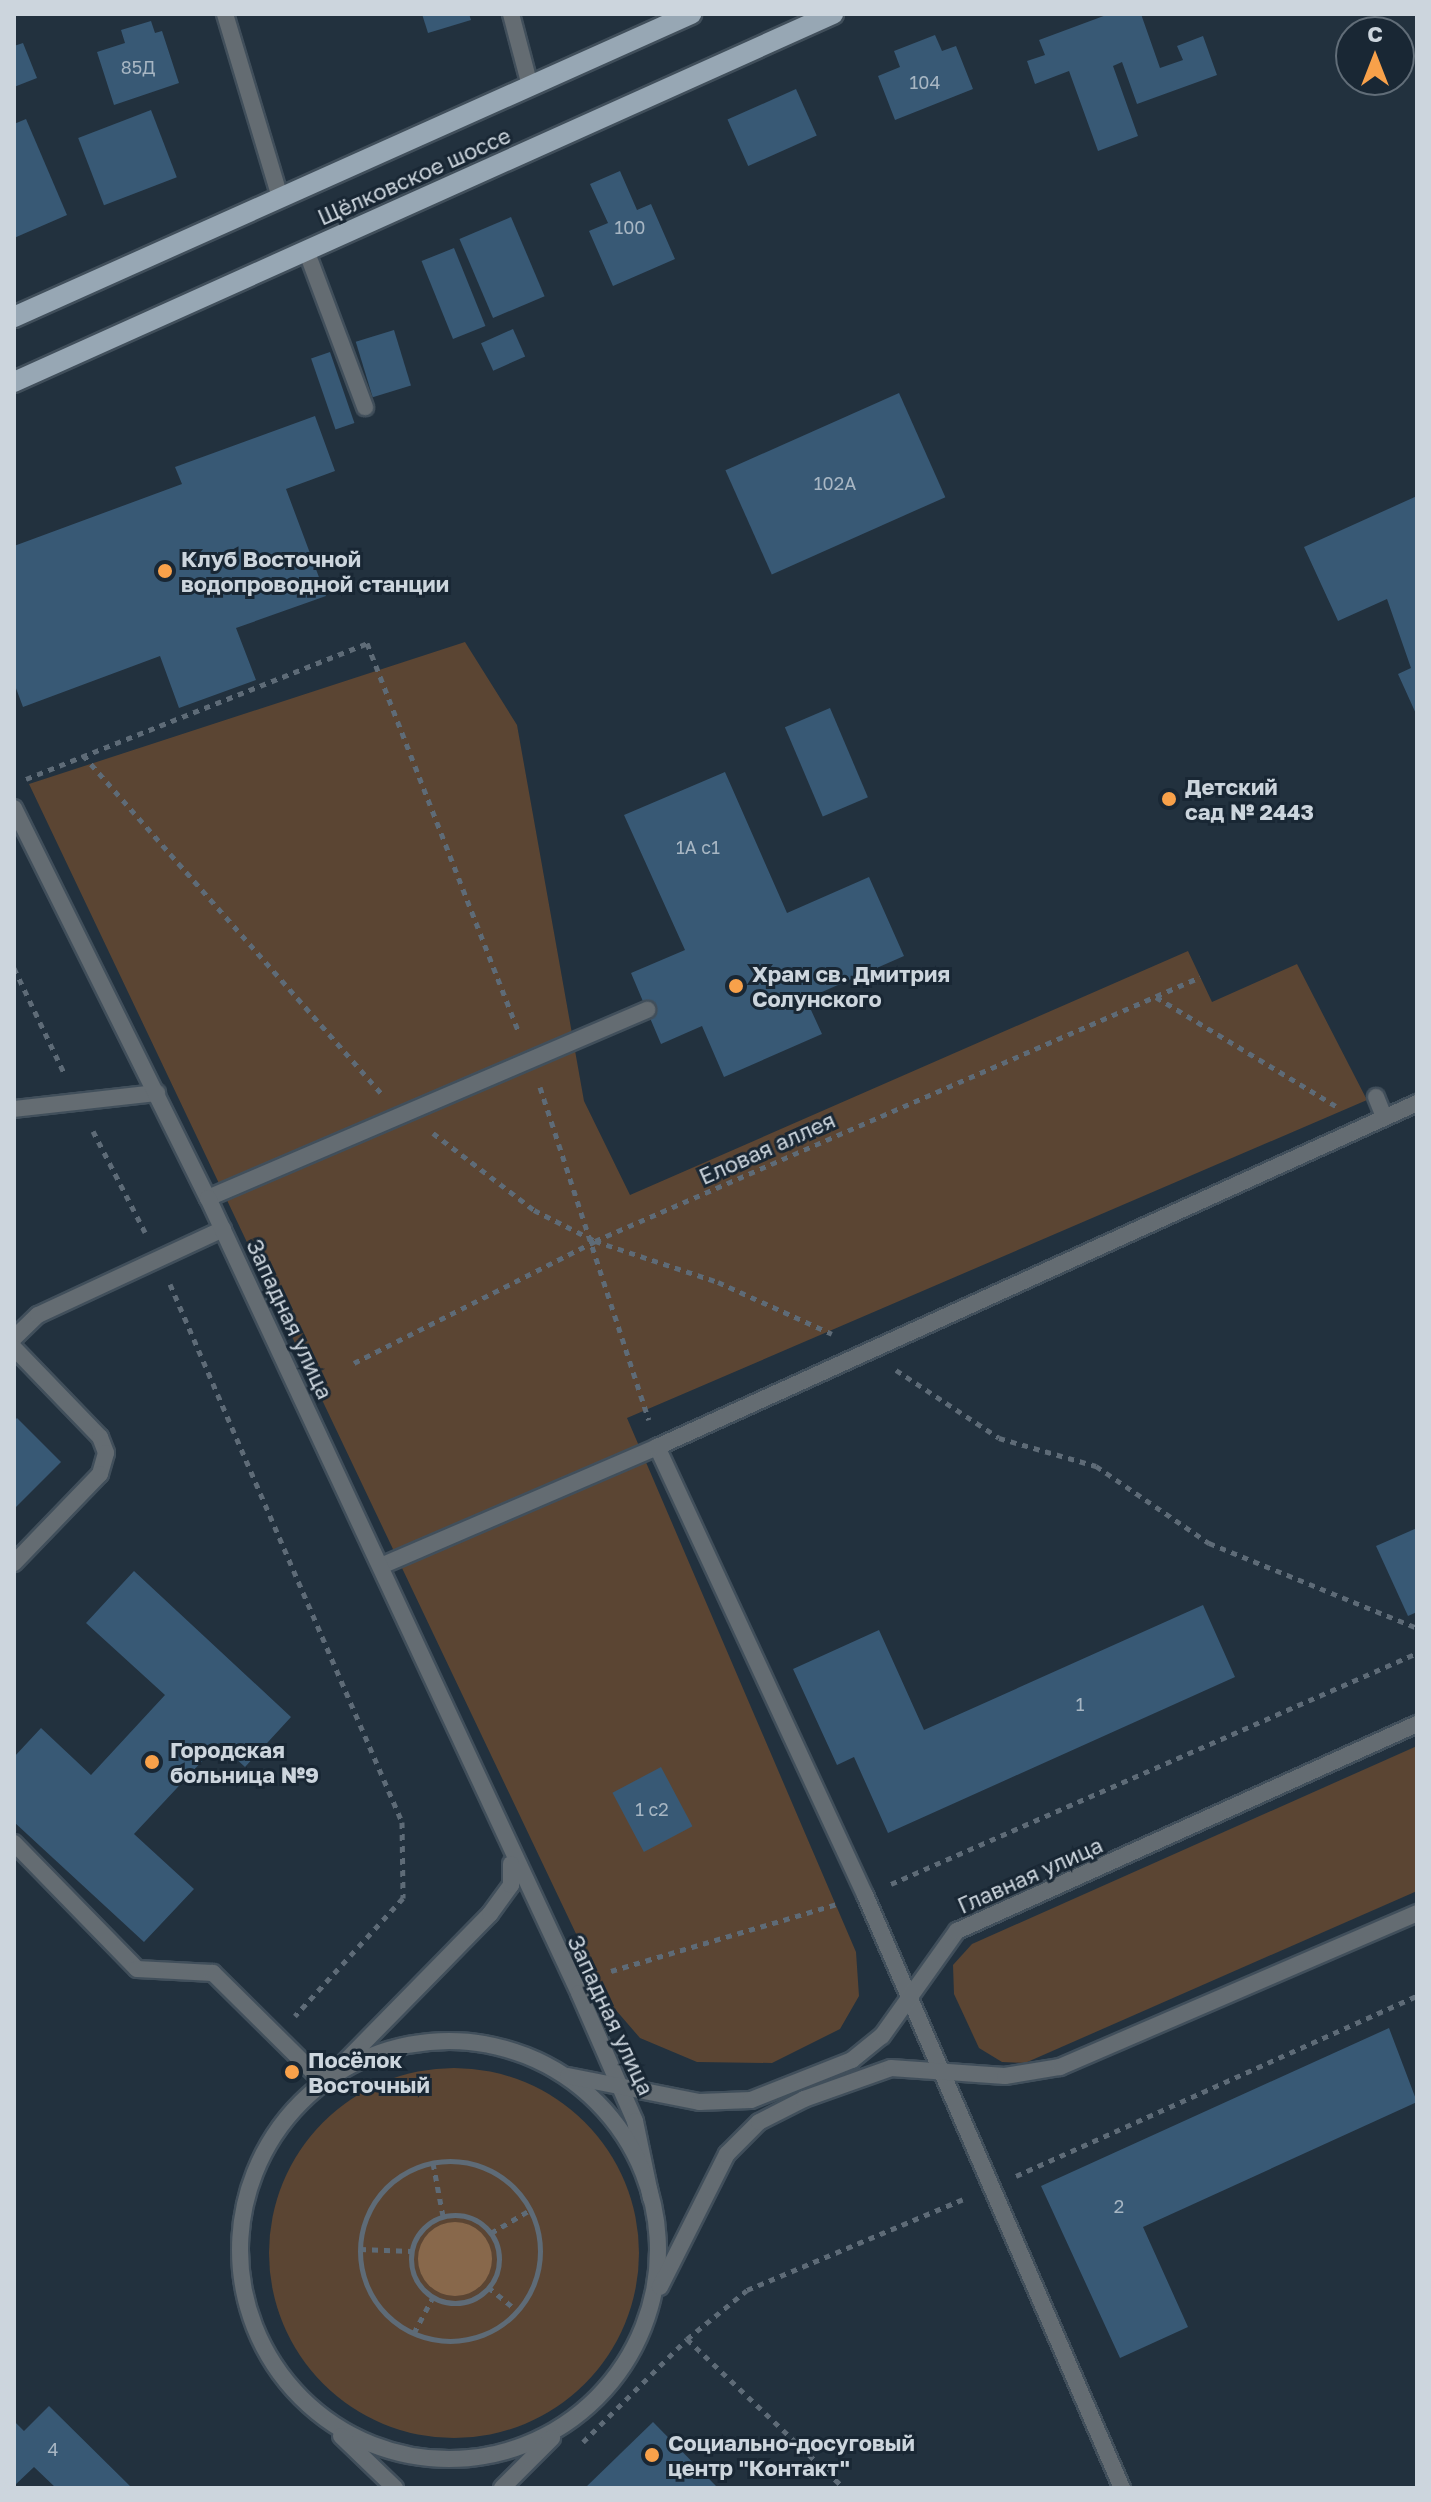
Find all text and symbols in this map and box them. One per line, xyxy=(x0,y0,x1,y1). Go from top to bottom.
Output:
north arrow xyxy=(1335,16,1415,96)
text: С xyxy=(1367,20,1383,47)
house number: 85Д xyxy=(121,56,155,78)
house number: 104 xyxy=(910,71,940,93)
street label: Щёлковское шоссе xyxy=(313,122,515,230)
house number: 100 xyxy=(614,216,646,238)
house number: 102А xyxy=(814,472,856,494)
place label: Клуб Восточной водопроводной станции xyxy=(181,545,449,596)
marker: Клуб Восточной водопроводной станции xyxy=(156,562,174,580)
place label: Детский сад № 2443 xyxy=(1185,773,1314,824)
marker: Детский сад № 2443 xyxy=(1160,790,1178,808)
house number: 1А с1 xyxy=(676,836,720,858)
place label: Храм св. Дмитрия Солунского xyxy=(752,960,950,1012)
marker: Храм св. Дмитрия Солунского xyxy=(727,977,745,995)
street label: Еловая аллея xyxy=(695,1106,839,1190)
street label: Западная улица xyxy=(241,1235,339,1403)
house number: 1 xyxy=(1076,1693,1084,1715)
place label: Городская больница №9 xyxy=(170,1736,319,1788)
marker: Городская больница №9 xyxy=(141,1751,163,1773)
house number: 1 с2 xyxy=(635,1798,669,1820)
street label: Главная улица xyxy=(953,1831,1107,1919)
street label: Западная улица xyxy=(562,1931,660,2099)
place label: Посёлок Восточный xyxy=(308,2046,430,2098)
marker: Посёлок Восточный xyxy=(283,2063,301,2081)
house number: 2 xyxy=(1114,2195,1124,2217)
place label: Социально-досуговый центр "Контакт" xyxy=(668,2429,915,2480)
house number: 4 xyxy=(48,2438,58,2460)
marker: Социально-досуговый центр "Контакт" xyxy=(643,2446,661,2464)

